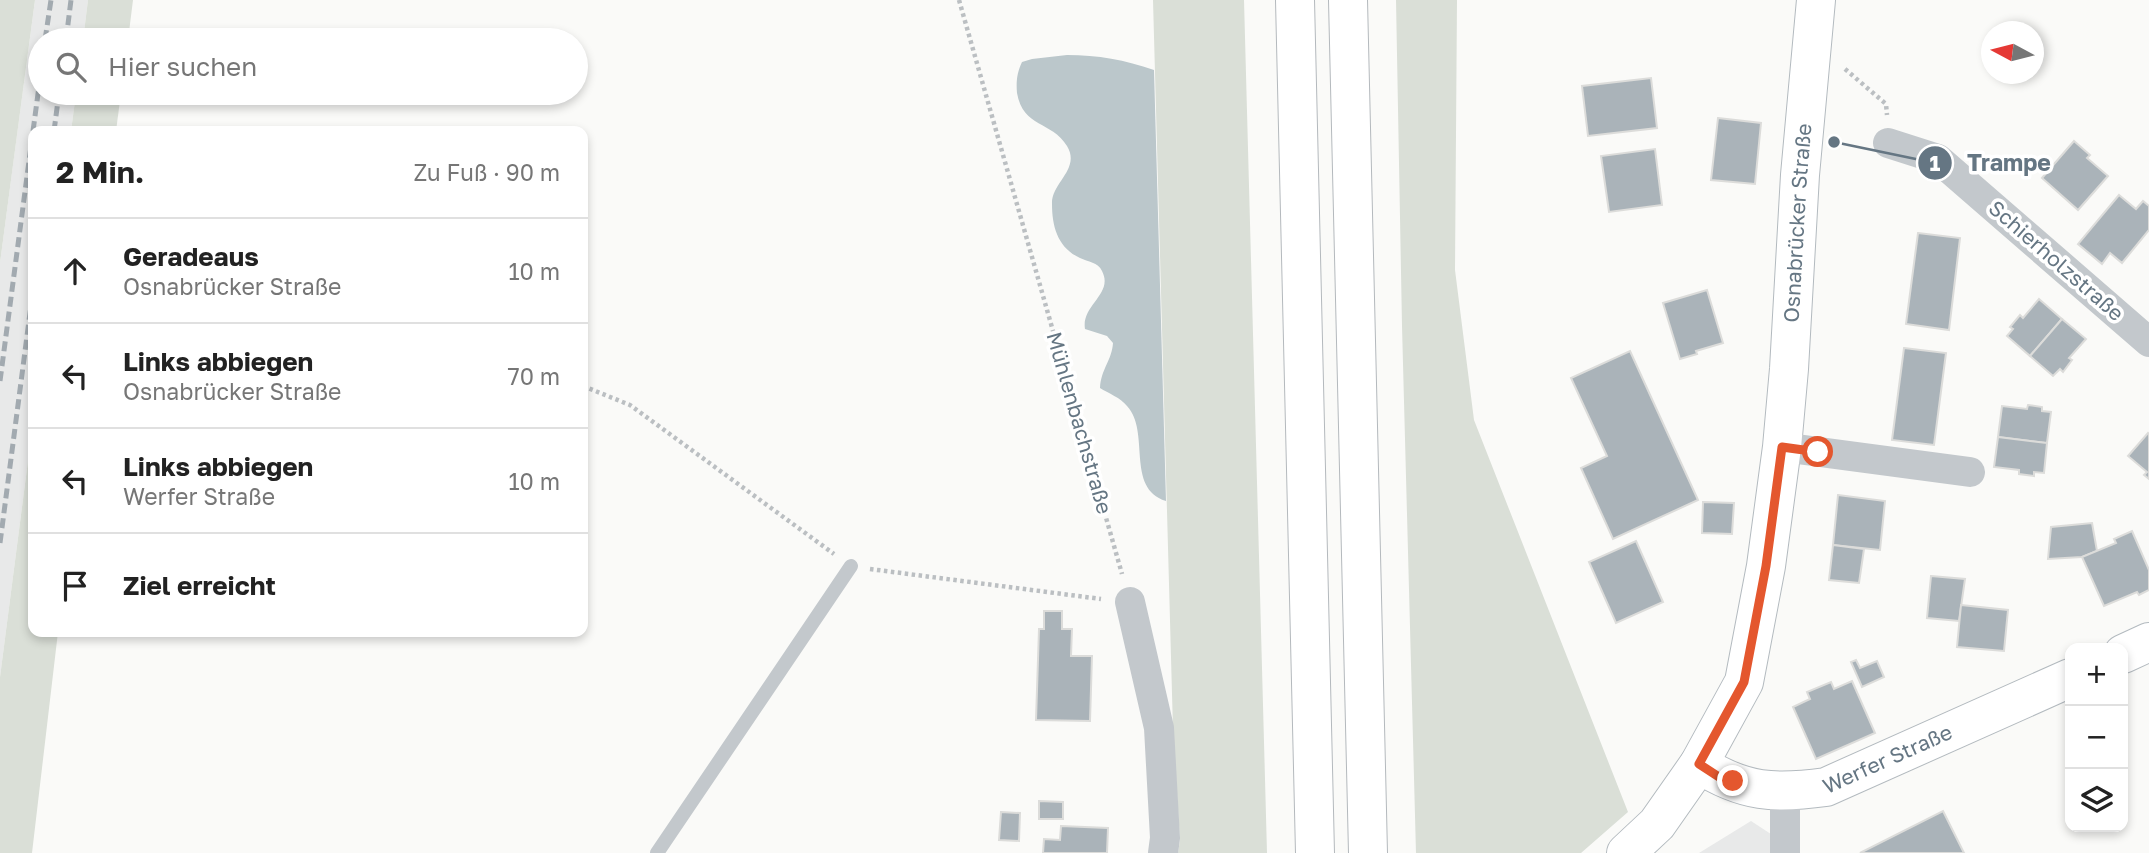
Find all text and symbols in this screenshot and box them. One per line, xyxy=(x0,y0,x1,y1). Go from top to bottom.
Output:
north arrow xyxy=(1981,21,2044,84)
search box xyxy=(28,28,588,105)
icon: search xyxy=(52,48,90,86)
text: Hier suchen xyxy=(108,51,257,82)
street label: Osnabrücker Straße xyxy=(1778,122,1817,323)
callout: Trampe xyxy=(1918,141,2065,185)
text: Trampe xyxy=(1967,148,2051,176)
text: 1 xyxy=(1930,150,1941,176)
text: 2 Min. xyxy=(56,154,144,190)
text: Zu Fuß · 90 m xyxy=(413,158,560,186)
street label: Schierholzstraße xyxy=(1984,194,2130,326)
text: Geradeaus xyxy=(123,241,259,272)
icon: ahead xyxy=(56,252,94,290)
text: 10 m xyxy=(508,257,560,285)
text: Osnabrücker Straße xyxy=(123,272,341,300)
street label: Mühlenbachstraße xyxy=(1042,329,1118,517)
text: Links abbiegen xyxy=(123,346,313,377)
icon: left xyxy=(56,357,94,395)
text: 70 m xyxy=(507,362,560,390)
text: Osnabrücker Straße xyxy=(123,377,341,405)
route start xyxy=(1802,436,1833,467)
text: Links abbiegen xyxy=(123,451,313,482)
icon: left xyxy=(56,462,94,500)
text: 10 m xyxy=(508,467,560,495)
text: Werfer Straße xyxy=(123,482,275,510)
icon: arrive xyxy=(56,567,94,605)
text: Ziel erreicht xyxy=(123,570,276,601)
map controls xyxy=(2065,643,2128,832)
button: + xyxy=(2065,643,2128,706)
button: − xyxy=(2065,706,2128,769)
street label: Werfer Straße xyxy=(1818,718,1956,799)
route end xyxy=(1717,765,1748,796)
button: layers xyxy=(2065,769,2128,832)

